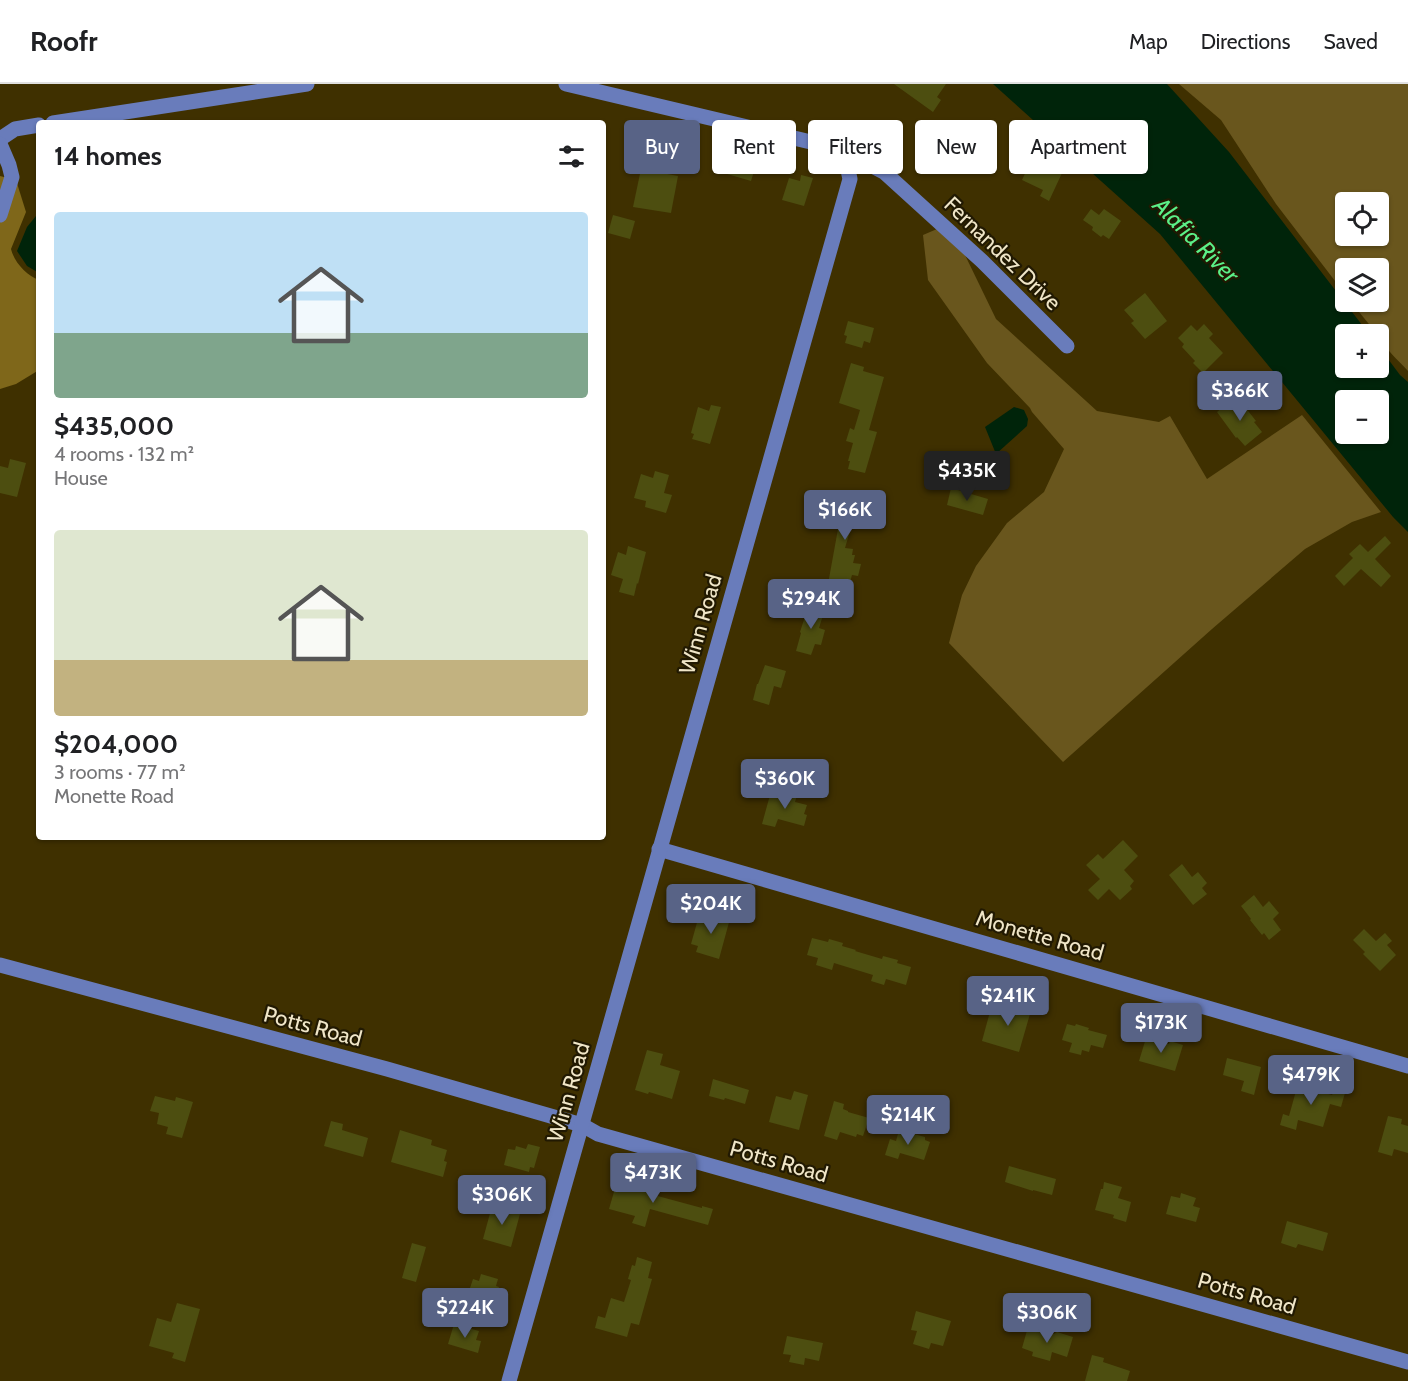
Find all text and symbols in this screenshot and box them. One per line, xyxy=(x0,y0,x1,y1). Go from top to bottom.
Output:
text: Roofr xyxy=(30,24,98,58)
text: Map xyxy=(1129,29,1168,54)
text: Directions xyxy=(1201,29,1290,54)
text: Saved xyxy=(1323,29,1378,54)
chip: Buy xyxy=(624,120,700,174)
chip: Rent xyxy=(712,120,796,174)
chip: Filters xyxy=(808,120,903,174)
chip: New xyxy=(915,120,997,174)
chip: Apartment xyxy=(1009,120,1148,174)
text: 14 homes xyxy=(54,140,162,172)
icon: filters xyxy=(555,140,588,173)
water label: Alafia River xyxy=(1147,190,1246,290)
street label: Fernandez Drive xyxy=(939,191,1067,316)
map controls xyxy=(1335,192,1389,444)
button: locate xyxy=(1335,192,1389,246)
icon: home xyxy=(267,251,375,359)
button: layers xyxy=(1335,258,1389,312)
button: + xyxy=(1335,324,1389,378)
pin: $366K xyxy=(1198,371,1282,422)
text: $366K xyxy=(1211,378,1269,402)
button: − xyxy=(1335,390,1389,444)
text: $435,000 xyxy=(54,410,174,442)
text: 4 rooms · 132 m² xyxy=(54,442,194,466)
pin: $435K xyxy=(925,451,1009,502)
text: $435K xyxy=(938,458,996,482)
text: House xyxy=(54,466,108,490)
pin: $166K xyxy=(803,490,887,541)
text: $166K xyxy=(818,497,872,521)
icon: home xyxy=(267,569,375,677)
street label: Winn Road xyxy=(673,571,728,677)
pin: $294K xyxy=(769,579,853,630)
text: $294K xyxy=(782,586,840,610)
text: $204,000 xyxy=(54,728,178,760)
pin: $360K xyxy=(743,759,827,810)
text: 3 rooms · 77 m² xyxy=(54,760,186,784)
text: $360K xyxy=(755,766,815,790)
text: Monette Road xyxy=(54,784,174,808)
pin: $204K xyxy=(669,884,753,935)
text: $204K xyxy=(680,891,742,915)
street label: Monette Road xyxy=(973,904,1107,967)
pin: $241K xyxy=(966,976,1050,1027)
text: $241K xyxy=(981,983,1035,1007)
street label: Potts Road xyxy=(261,1000,365,1053)
pin: $173K xyxy=(1119,1003,1203,1054)
text: $173K xyxy=(1135,1010,1187,1034)
street label: Winn Road xyxy=(541,1039,596,1145)
pin: $479K xyxy=(1269,1055,1353,1106)
text: $479K xyxy=(1282,1062,1340,1086)
pin: $214K xyxy=(866,1095,950,1146)
text: $214K xyxy=(881,1102,935,1126)
street label: Potts Road xyxy=(727,1135,831,1188)
pin: $473K xyxy=(611,1153,695,1204)
text: $473K xyxy=(624,1160,682,1184)
pin: $306K xyxy=(460,1175,544,1226)
text: $306K xyxy=(472,1182,532,1206)
street label: Potts Road xyxy=(1195,1267,1299,1320)
pin: $224K xyxy=(423,1288,507,1339)
pin: $306K xyxy=(1005,1293,1089,1344)
text: $224K xyxy=(436,1295,494,1319)
text: $306K xyxy=(1017,1300,1077,1324)

